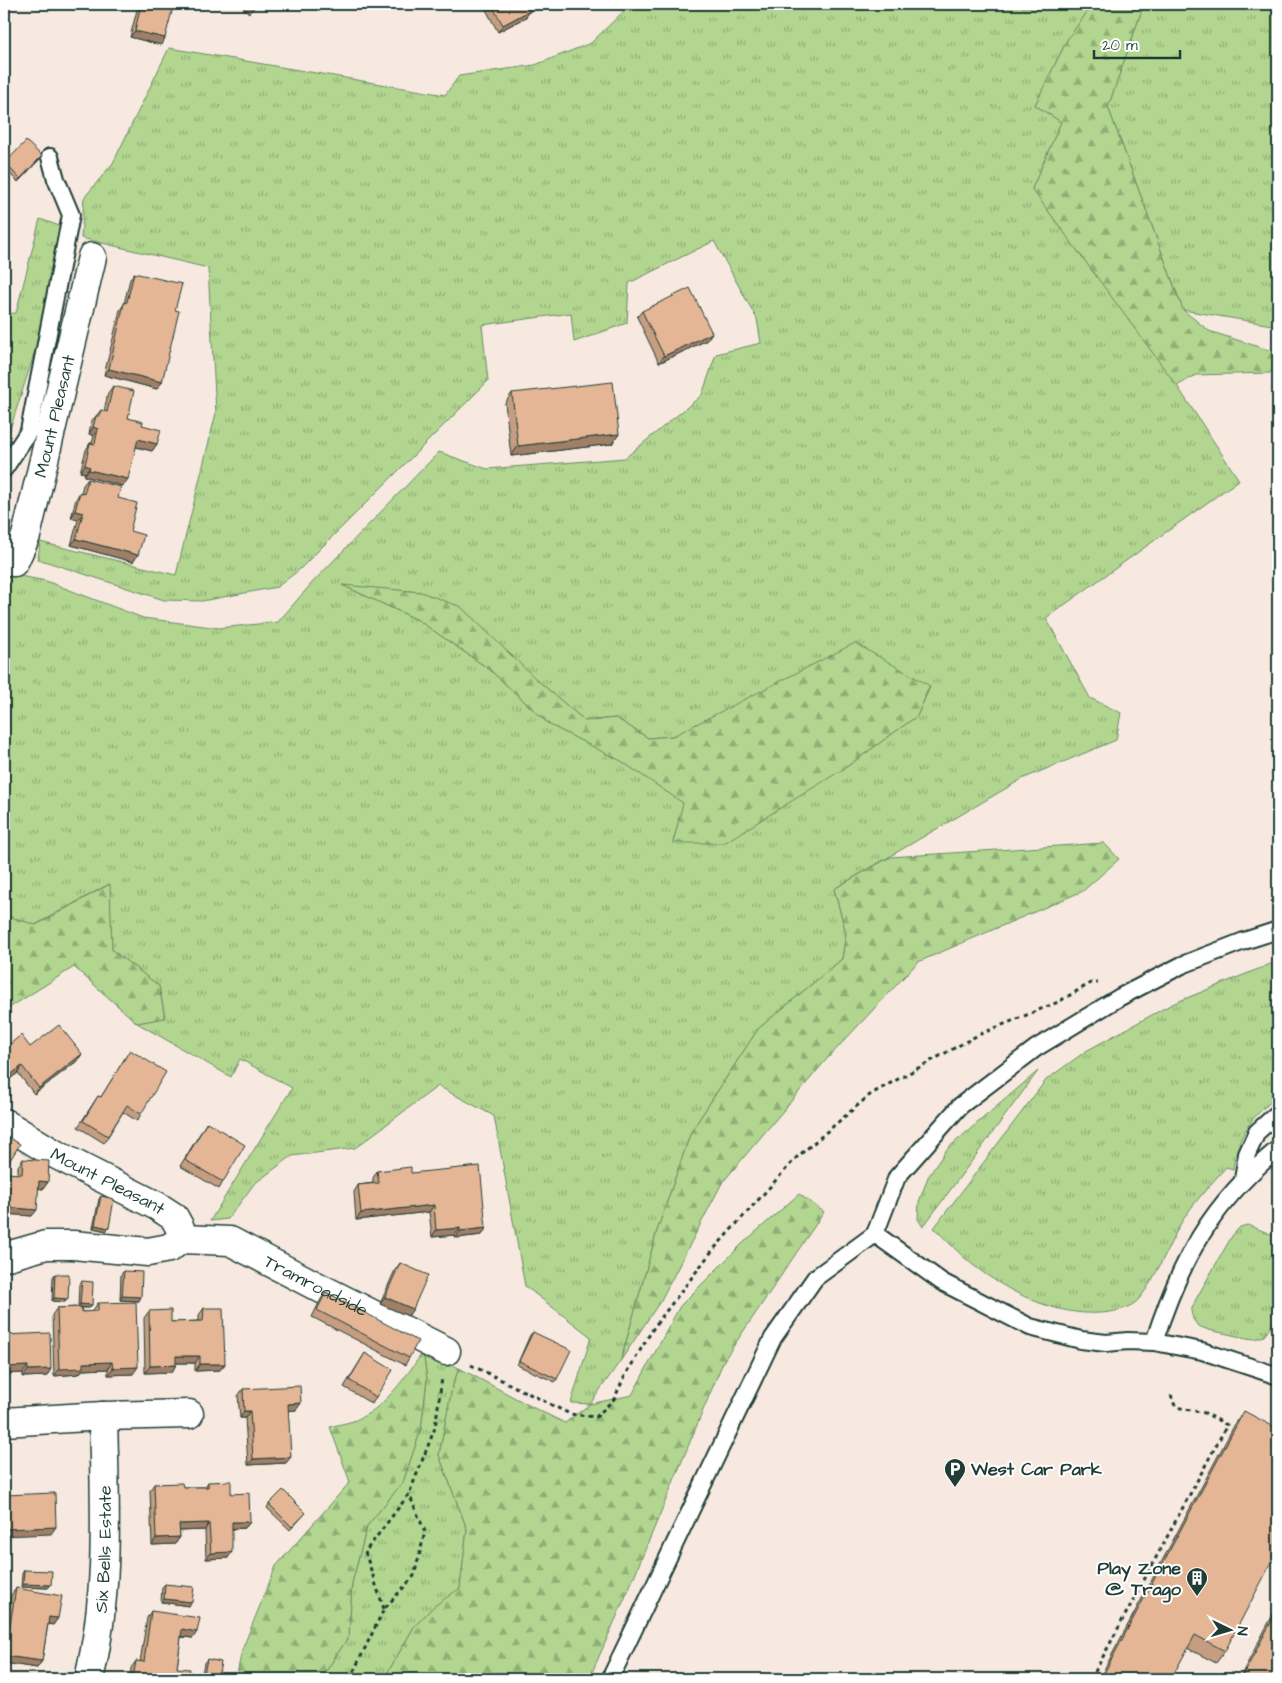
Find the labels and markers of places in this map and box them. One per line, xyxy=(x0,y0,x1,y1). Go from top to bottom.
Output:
parking icon: West Car Park xyxy=(943,1457,967,1488)
place label: West Car Park xyxy=(970,1457,1103,1482)
place label: Play Zone @ Trago xyxy=(1097,1556,1182,1603)
building icon: Play Zone @ Trago xyxy=(1185,1566,1209,1597)

